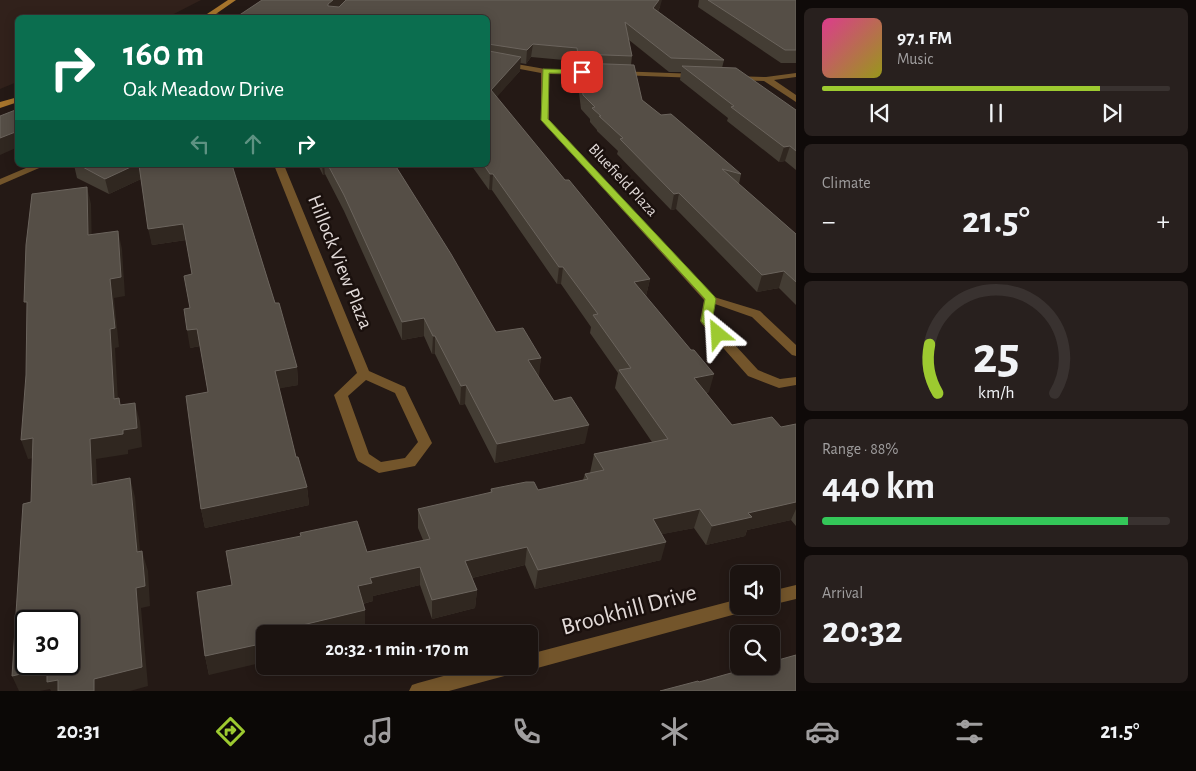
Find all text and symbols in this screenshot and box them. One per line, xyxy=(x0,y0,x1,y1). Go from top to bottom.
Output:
text: 97.1 FM xyxy=(897,29,952,48)
icon: right xyxy=(40,35,105,100)
text: 160 m xyxy=(123,37,204,72)
pin xyxy=(561,51,603,93)
text: Music xyxy=(897,51,933,67)
icon: arrive xyxy=(568,58,596,86)
text: Oak Meadow Drive xyxy=(123,78,284,100)
icon: previous xyxy=(866,99,894,127)
icon: pause xyxy=(982,99,1010,127)
icon: next xyxy=(1098,99,1126,127)
icon: left xyxy=(186,130,214,158)
icon: ahead xyxy=(239,130,267,158)
icon: right xyxy=(292,130,320,158)
street label: Bluefield Plaza xyxy=(585,141,661,219)
text: Climate xyxy=(822,175,871,191)
street label: Hillock View Plaza xyxy=(304,192,376,332)
text: 21.5° xyxy=(962,202,1030,240)
text: − xyxy=(822,208,835,236)
text: + xyxy=(1157,208,1170,236)
position arrow xyxy=(691,307,743,359)
text: 25 xyxy=(973,330,1019,382)
text: km/h xyxy=(978,384,1014,402)
text: Range · 88% xyxy=(822,441,899,457)
text: 440 km xyxy=(822,468,935,506)
map controls xyxy=(730,565,780,675)
button: sound xyxy=(730,565,780,615)
street label: Brookhill Drive xyxy=(559,580,699,640)
text: Arrival xyxy=(822,585,863,601)
speed limit sign: 30 xyxy=(15,610,80,675)
text: 20:32 xyxy=(822,612,903,650)
button: search xyxy=(730,625,780,675)
text: 20:32 · 1 min · 170 m xyxy=(325,640,469,659)
icon: directions xyxy=(213,714,248,749)
icon: music xyxy=(361,714,396,749)
icon: phone xyxy=(509,714,544,749)
icon: climate xyxy=(657,714,692,749)
icon: car xyxy=(805,714,840,749)
icon: filters xyxy=(952,714,987,749)
text: 20:31 xyxy=(56,720,101,742)
text: 21.5° xyxy=(1100,720,1140,742)

